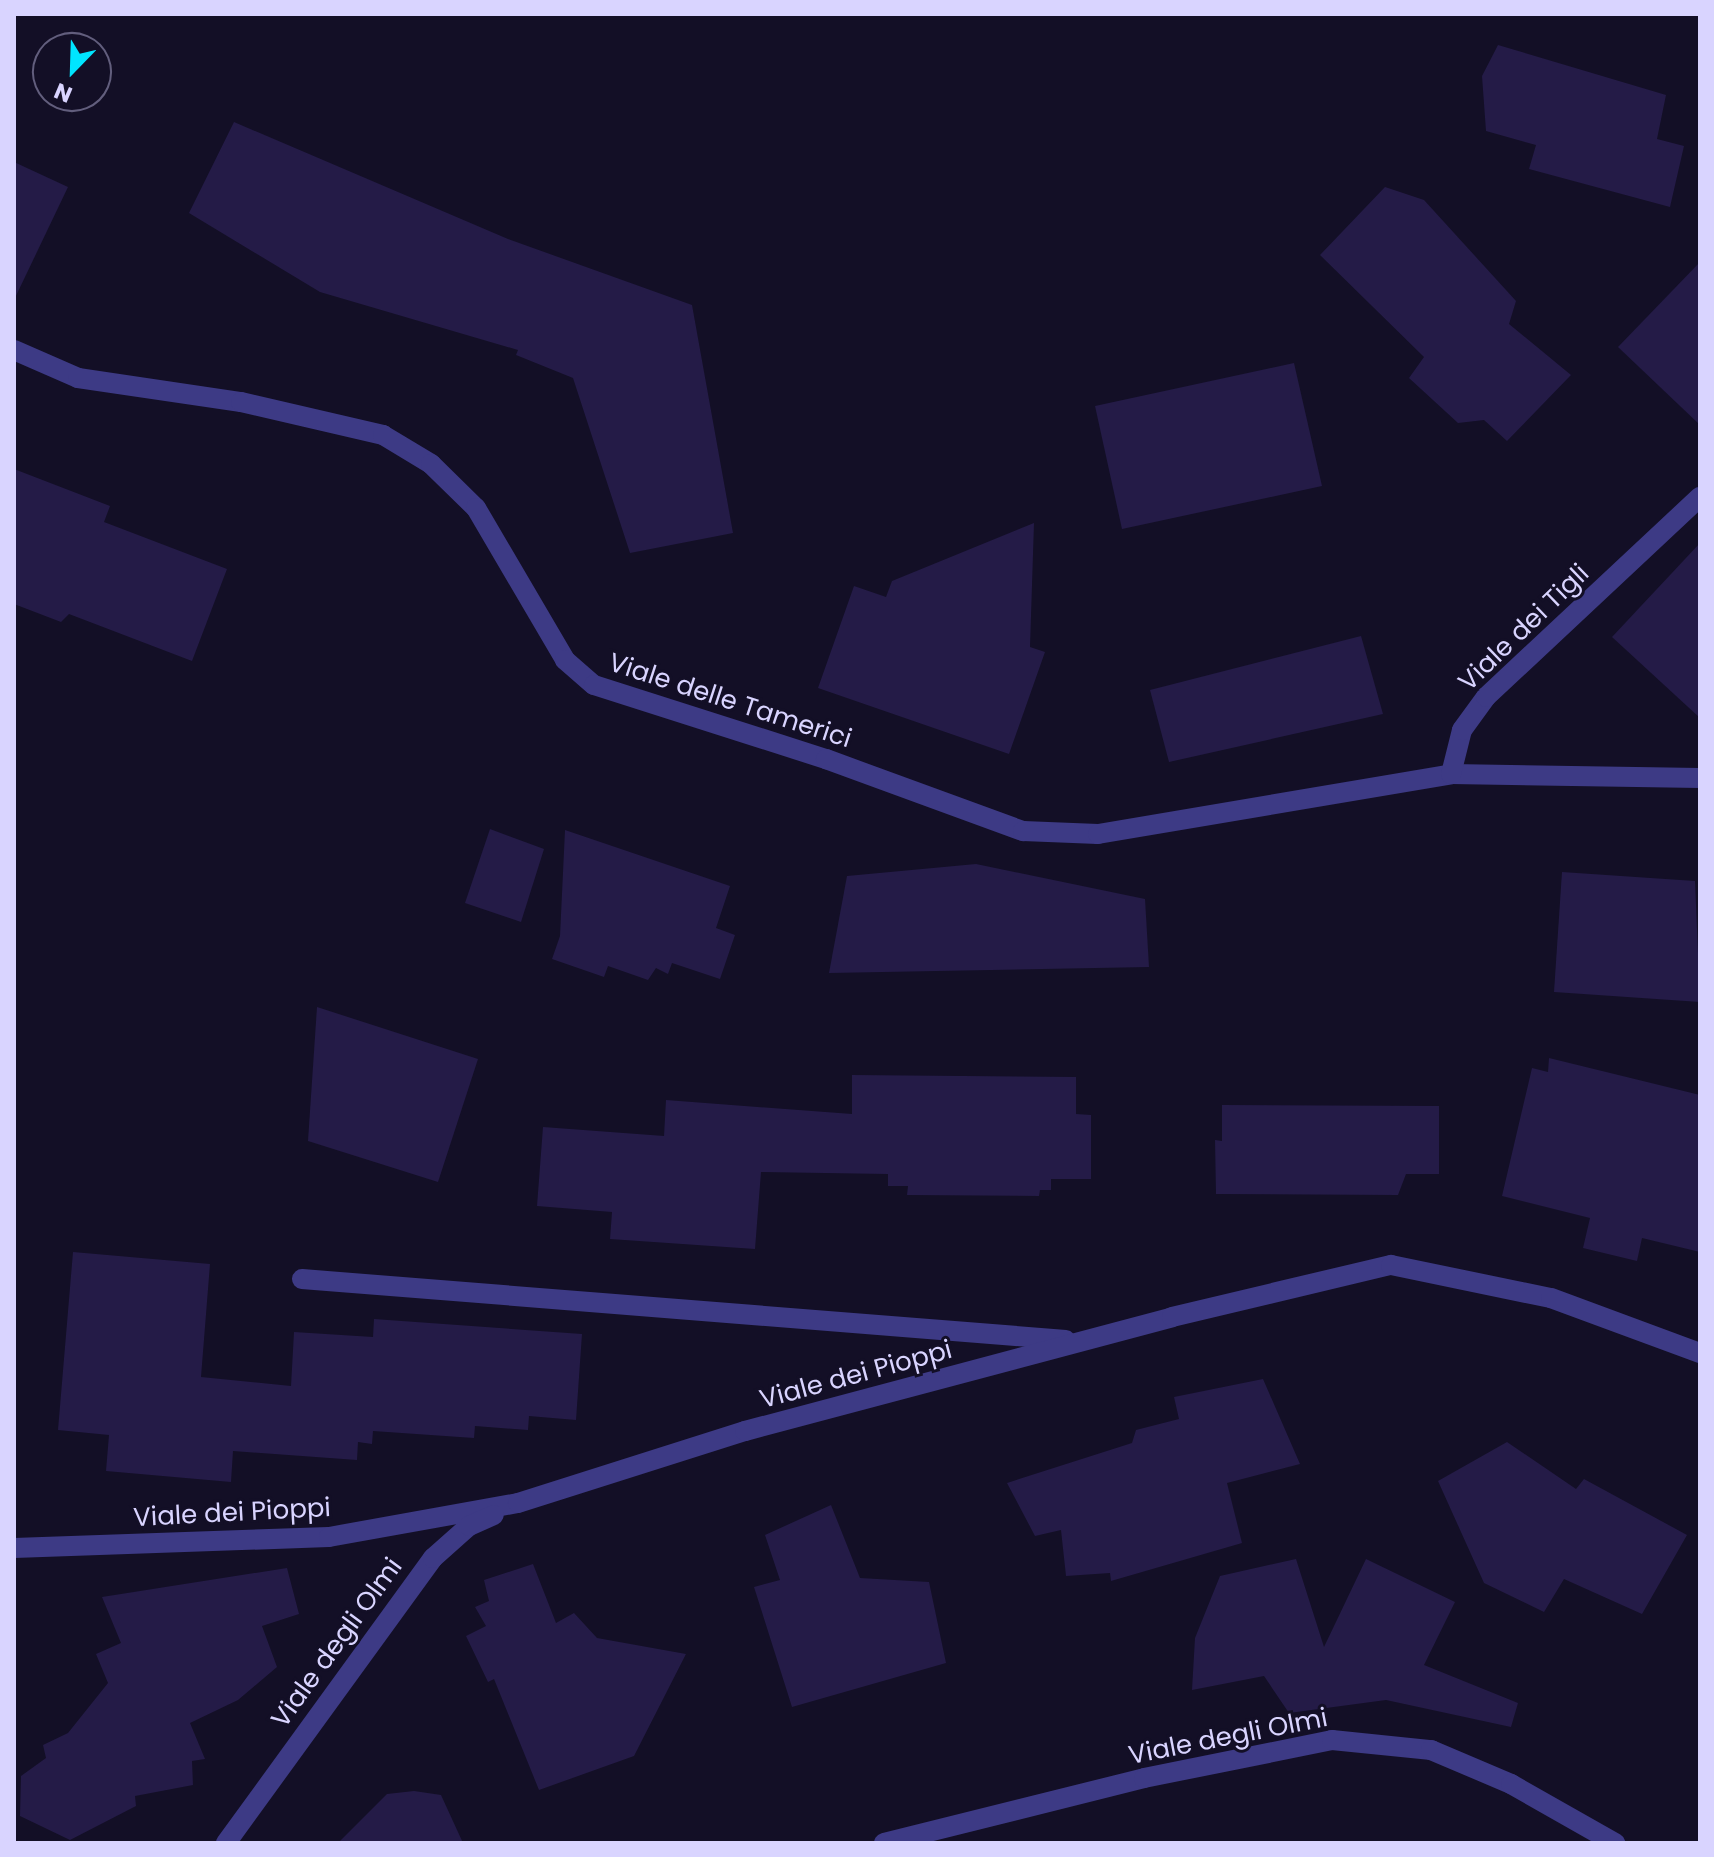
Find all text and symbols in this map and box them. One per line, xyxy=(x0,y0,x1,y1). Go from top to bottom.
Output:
north arrow xyxy=(32,32,112,112)
text: N xyxy=(50,75,77,110)
street label: Viale dei Tigli xyxy=(1452,558,1596,698)
street label: Viale delle Tamerici xyxy=(605,647,855,755)
street label: Viale dei Pioppi xyxy=(756,1334,956,1416)
street label: Viale dei Pioppi xyxy=(132,1492,332,1534)
street label: Viale degli Olmi xyxy=(265,1552,409,1734)
street label: Viale degli Olmi xyxy=(1126,1702,1330,1772)

